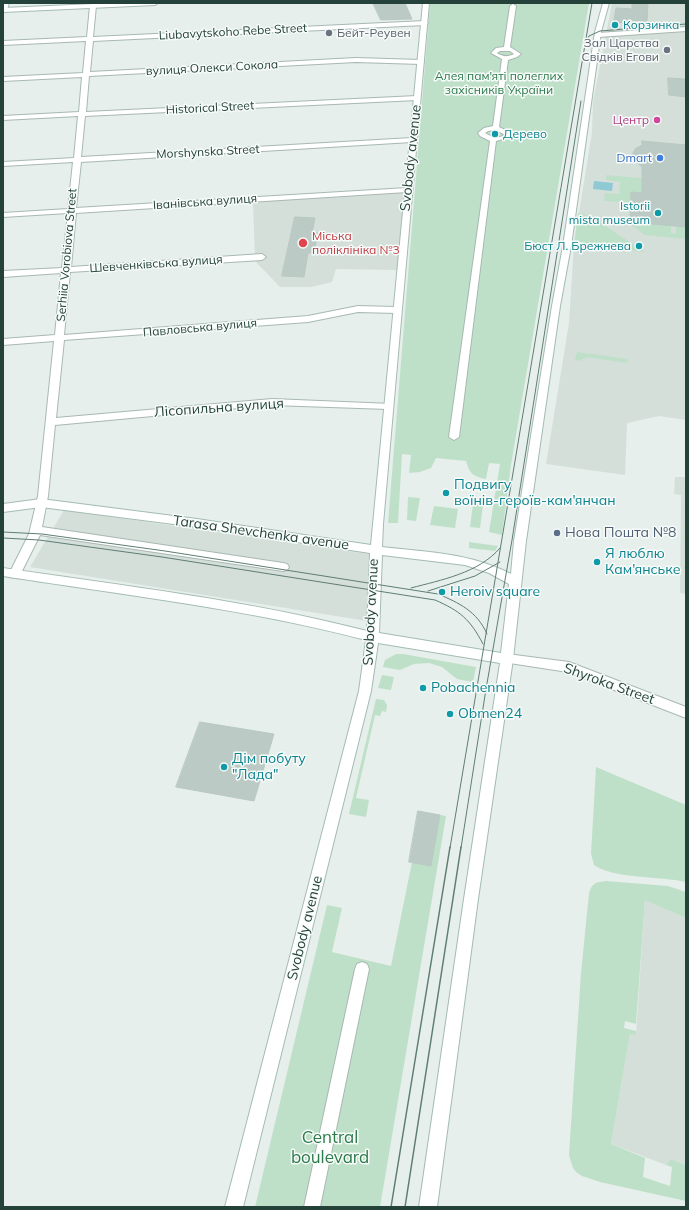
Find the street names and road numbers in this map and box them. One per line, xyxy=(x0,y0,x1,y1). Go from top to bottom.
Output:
street label: Liubavytskoho Rebe Street xyxy=(159,21,307,43)
street label: вулиця Олекси Сокола xyxy=(146,57,278,79)
street label: Historical Street xyxy=(165,98,255,118)
street label: Svobody avenue xyxy=(397,104,425,212)
street label: Morshynska Street xyxy=(156,142,260,162)
street label: Serhiia Vorobiova Street xyxy=(54,188,80,322)
street label: Іванівська вулиця xyxy=(152,191,258,213)
street label: Шевченківська вулиця xyxy=(89,252,223,276)
street label: Павловська вулиця xyxy=(142,316,258,340)
street label: Лісопильна вулиця xyxy=(153,395,285,421)
street label: Tarasa Shevchenka avenue xyxy=(172,512,350,554)
street label: Svobody avenue xyxy=(360,558,382,666)
street label: Shyroka Street xyxy=(561,660,657,708)
street label: Svobody avenue xyxy=(284,874,326,982)

